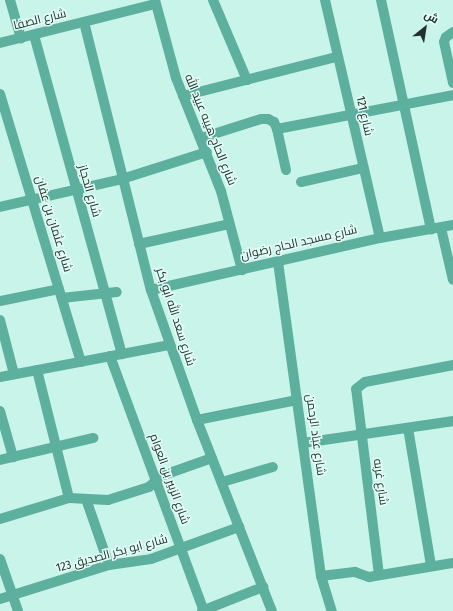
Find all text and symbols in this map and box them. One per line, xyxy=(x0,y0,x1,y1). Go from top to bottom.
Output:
street label: شارع الصفا xyxy=(12,6,68,34)
north arrow xyxy=(405,8,445,48)
text: ش xyxy=(422,8,441,26)
street label: شارع الحاج هيبه عبيد الله xyxy=(181,72,239,188)
street label: شارع 121 xyxy=(352,95,376,137)
street label: شارع الحجاز xyxy=(75,163,103,219)
street label: شارع عثمان بن عفان xyxy=(32,174,74,274)
street label: شارع مسجد الحاج رضوان xyxy=(240,223,358,263)
street label: شارع سعد الله ابو بكر xyxy=(152,266,198,368)
street label: شارع عباد الرحمن xyxy=(302,393,328,477)
street label: شارع الزبير بن العوام xyxy=(146,432,192,526)
street label: شارع غربه xyxy=(370,458,390,506)
street label: شارع ابو بكر الصديق 123 xyxy=(55,532,169,576)

